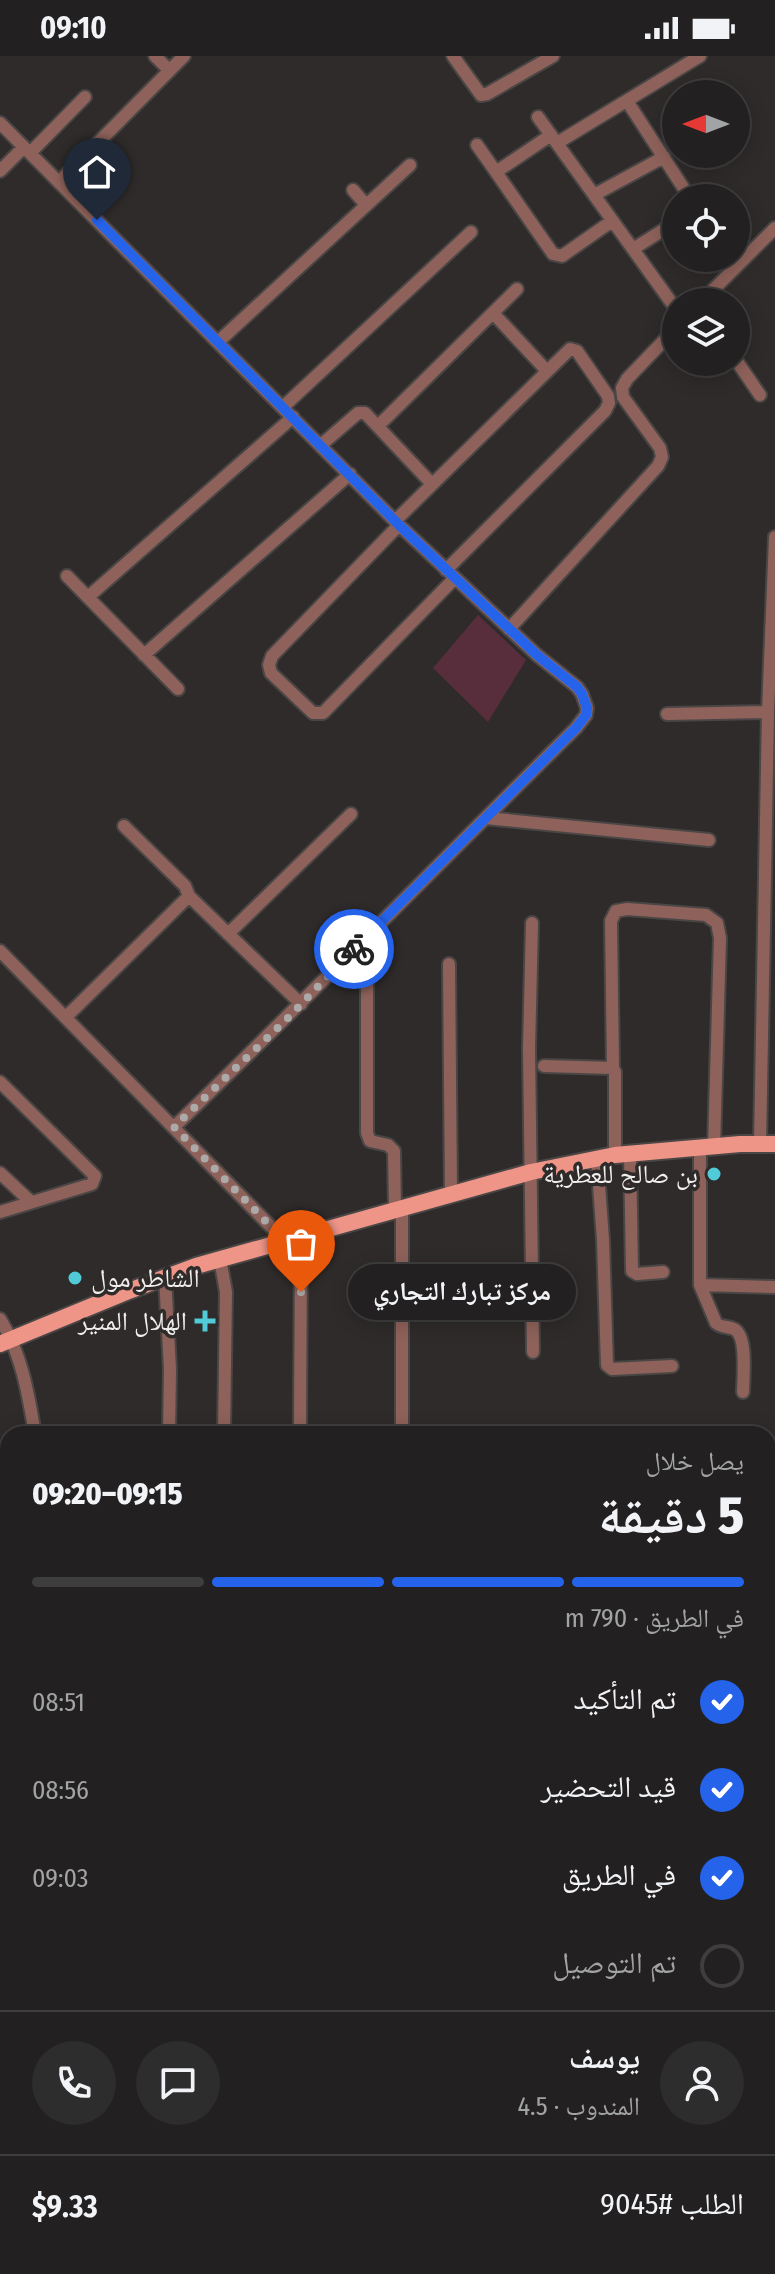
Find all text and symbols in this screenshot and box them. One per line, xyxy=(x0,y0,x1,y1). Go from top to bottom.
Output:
text: 09:10 xyxy=(40,10,107,46)
north arrow xyxy=(662,80,750,168)
map controls xyxy=(662,80,750,376)
pin xyxy=(63,138,131,220)
icon: home xyxy=(75,150,119,194)
button: locate xyxy=(662,184,750,272)
button: layers xyxy=(662,288,750,376)
courier xyxy=(314,909,394,989)
icon: bike xyxy=(332,927,376,971)
place label: بن صالح للعطرية xyxy=(543,1159,698,1191)
marker: بن صالح للعطرية xyxy=(705,1165,723,1183)
pin xyxy=(267,1210,335,1292)
icon: bag xyxy=(279,1222,323,1266)
place label: الشاطر مول xyxy=(91,1263,200,1294)
callout: مركز تبارك التجاري xyxy=(349,1264,577,1320)
marker: الشاطر مول xyxy=(66,1269,84,1287)
text: مركز تبارك التجاري xyxy=(373,1276,551,1307)
place label: الهلال المنير xyxy=(77,1306,187,1337)
marker: الهلال المنير xyxy=(194,1310,216,1332)
text: يصل خلال xyxy=(646,1446,744,1477)
text: 09:15–09:20 xyxy=(32,1476,182,1512)
text: 5 دقيقة xyxy=(598,1484,744,1547)
text: في الطريق · 790 m xyxy=(565,1603,744,1634)
icon: check xyxy=(700,1680,744,1724)
text: تم التأكيد xyxy=(573,1681,676,1717)
text: 08:51 xyxy=(32,1687,85,1718)
icon: check xyxy=(700,1768,744,1812)
text: قيد التحضير xyxy=(541,1769,676,1805)
text: 08:56 xyxy=(32,1775,89,1806)
icon: check xyxy=(700,1856,744,1900)
text: في الطريق xyxy=(562,1857,676,1893)
text: 09:03 xyxy=(32,1863,89,1894)
text: تم التوصيل xyxy=(552,1945,676,1981)
text: يوسف xyxy=(569,2040,640,2076)
button: phone xyxy=(32,2041,116,2125)
button: chat xyxy=(136,2041,220,2125)
button: person xyxy=(660,2041,744,2125)
text: المندوب · 4.5 xyxy=(517,2091,640,2122)
text: الطلب #9045 xyxy=(600,2186,744,2222)
text: $9.33 xyxy=(32,2189,98,2225)

